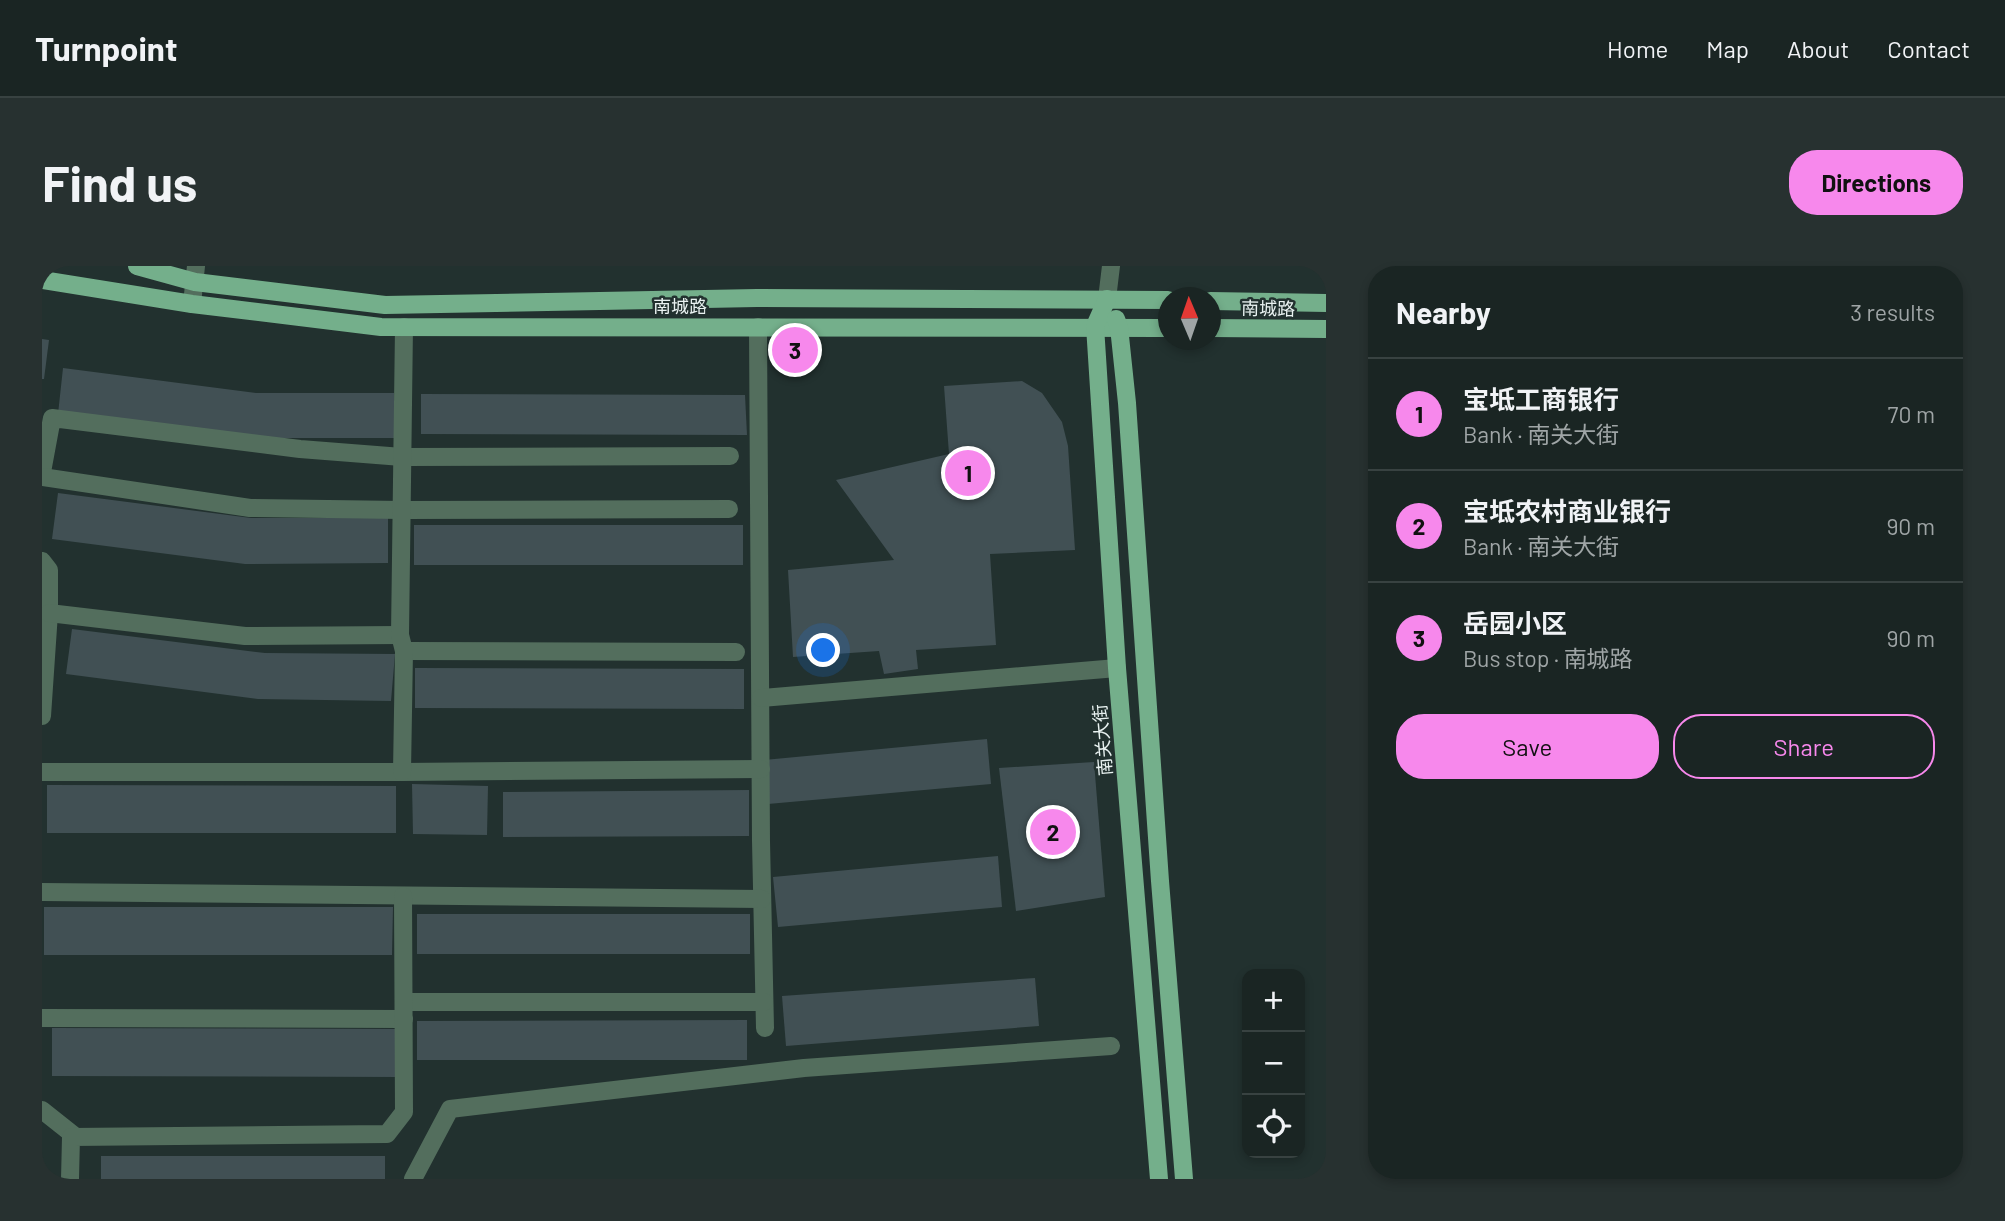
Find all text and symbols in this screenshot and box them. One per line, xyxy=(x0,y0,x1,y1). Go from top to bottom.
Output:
text: Turnpoint xyxy=(35,28,177,68)
text: Home xyxy=(1607,34,1668,63)
text: Map xyxy=(1706,34,1749,63)
text: About xyxy=(1787,34,1849,63)
text: Contact xyxy=(1887,34,1970,63)
button: Directions xyxy=(1789,150,1963,215)
text: Find us xyxy=(42,153,197,212)
north arrow xyxy=(1158,287,1221,350)
text: Nearby xyxy=(1396,294,1491,330)
street label: 南城路 xyxy=(653,295,707,317)
street label: 南城路 xyxy=(1241,297,1295,319)
text: 3 results xyxy=(1850,298,1935,326)
pin: 3 xyxy=(772,324,818,376)
text: 宝坻工商银行 xyxy=(1463,383,1619,414)
text: 1 xyxy=(1415,400,1423,428)
text: 70 m xyxy=(1888,400,1935,428)
text: Bank · 南关大街 xyxy=(1463,420,1619,448)
pin: 1 xyxy=(945,447,991,499)
text: 宝坻农村商业银行 xyxy=(1463,495,1671,526)
text: 2 xyxy=(1413,512,1425,540)
text: 90 m xyxy=(1886,512,1935,540)
text: Bank · 南关大街 xyxy=(1463,532,1619,560)
text: 岳园小区 xyxy=(1463,607,1567,638)
text: 3 xyxy=(1413,624,1425,652)
text: 90 m xyxy=(1886,624,1935,652)
your location xyxy=(806,633,840,667)
text: Bus stop · 南城路 xyxy=(1463,644,1632,672)
street label: 南关大街 xyxy=(1088,703,1116,777)
button: Save xyxy=(1396,714,1659,779)
button: Share xyxy=(1673,714,1935,779)
pin: 2 xyxy=(1030,806,1076,858)
map controls xyxy=(1242,969,1305,1158)
button: + xyxy=(1242,969,1305,1032)
button: − xyxy=(1242,1032,1305,1095)
button: locate xyxy=(1242,1095,1305,1158)

